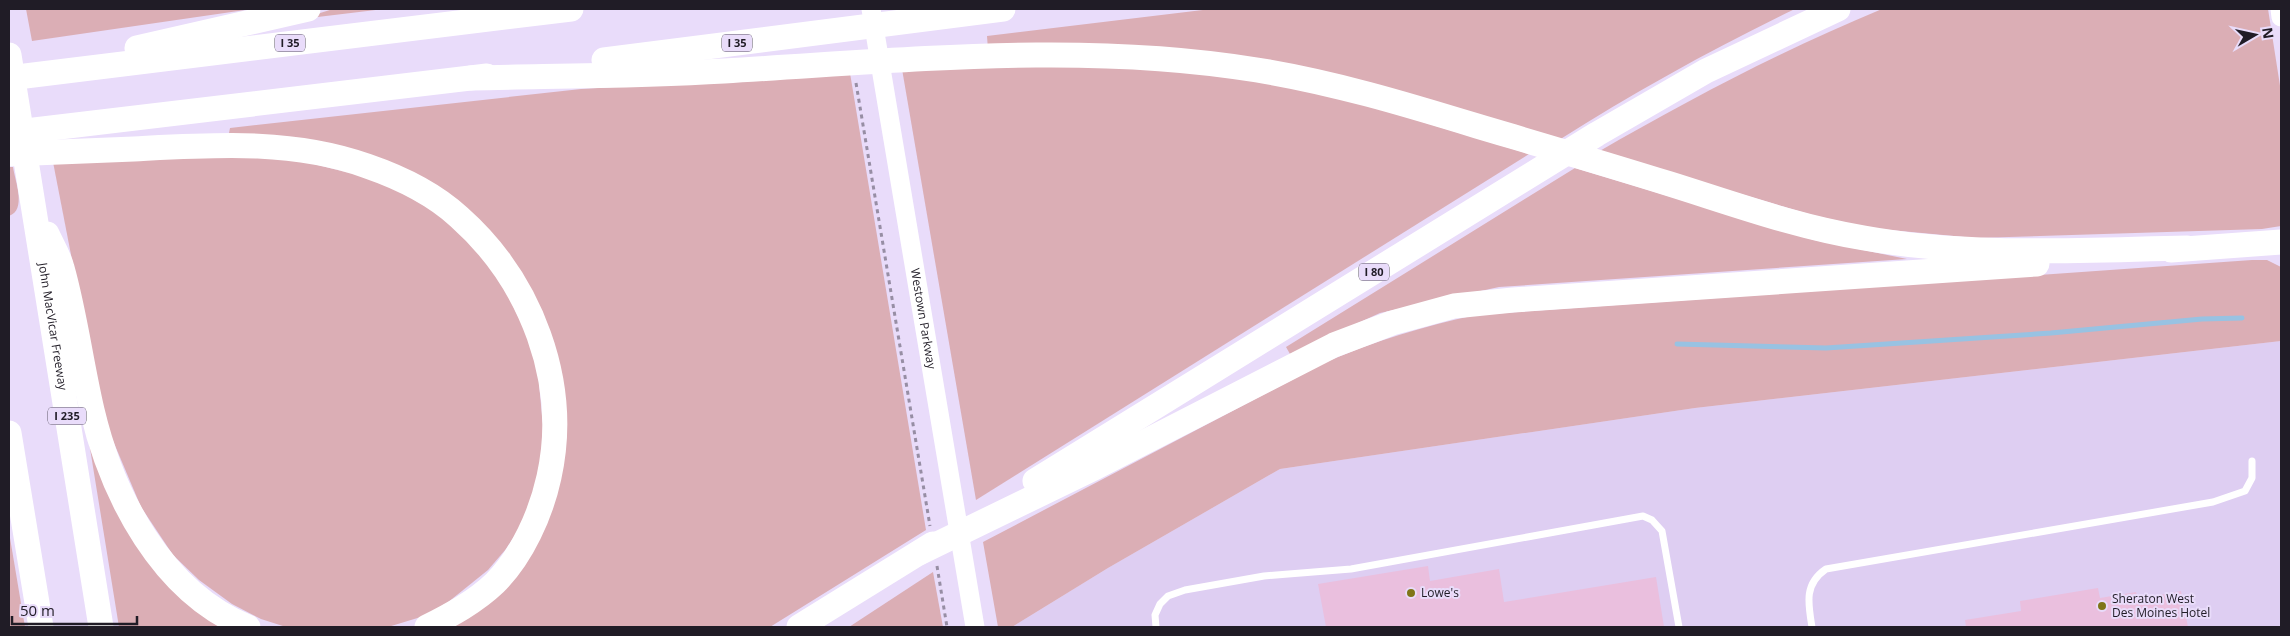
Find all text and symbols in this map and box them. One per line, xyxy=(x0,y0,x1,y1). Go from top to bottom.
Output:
north arrow xyxy=(2230,10,2280,60)
text: N xyxy=(2258,26,2279,40)
road number: I 35 xyxy=(275,34,305,52)
road number: I 35 xyxy=(722,34,752,52)
street label: John MacVicar Freeway xyxy=(34,261,72,392)
road number: I 80 xyxy=(1359,264,1389,280)
street label: Westown Parkway xyxy=(907,267,941,371)
road number: I 235 xyxy=(48,408,86,424)
place label: Lowe's xyxy=(1421,584,1459,601)
marker: Lowe's xyxy=(1405,587,1417,599)
place label: Sheraton West Des Moines Hotel xyxy=(2112,590,2210,621)
scale bar xyxy=(12,594,138,626)
text: 50 m xyxy=(20,600,55,620)
marker: Sheraton West Des Moines Hotel xyxy=(2096,600,2108,612)

